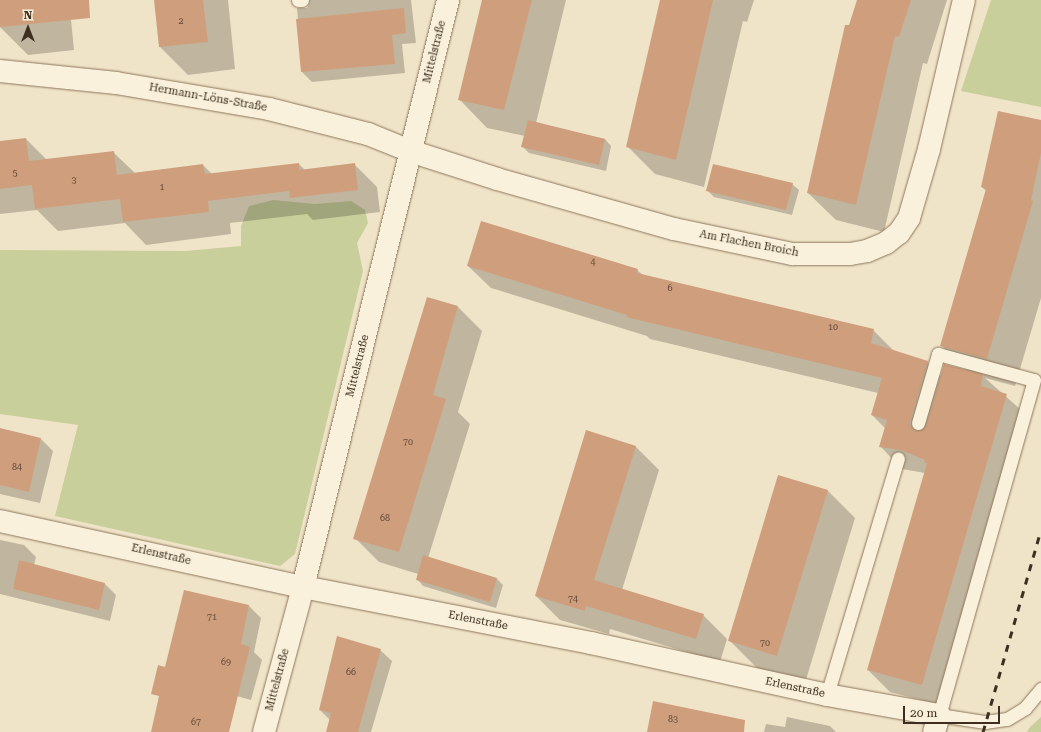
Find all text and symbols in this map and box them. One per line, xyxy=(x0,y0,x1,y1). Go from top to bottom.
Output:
north arrow xyxy=(8,8,48,48)
text: N xyxy=(24,9,32,22)
house number: 2 xyxy=(178,16,184,26)
street label: Mittelstraße xyxy=(421,19,449,85)
street label: Hermann-Löns-Straße xyxy=(148,81,268,115)
house number: 5 xyxy=(12,168,18,178)
house number: 3 xyxy=(71,175,77,185)
house number: 1 xyxy=(159,182,165,192)
street label: Am Flachen Broich xyxy=(698,228,800,260)
house number: 4 xyxy=(590,257,596,267)
house number: 6 xyxy=(667,283,673,293)
house number: 10 xyxy=(828,322,838,332)
street label: Mittelstraße xyxy=(344,333,372,399)
house number: 70 xyxy=(403,437,413,447)
house number: 84 xyxy=(12,462,22,472)
house number: 68 xyxy=(380,513,390,523)
street label: Erlenstraße xyxy=(130,542,192,568)
house number: 74 xyxy=(568,594,578,604)
street label: Erlenstraße xyxy=(447,609,509,633)
house number: 71 xyxy=(207,612,217,622)
house number: 70 xyxy=(760,638,770,648)
street label: Mittelstraße xyxy=(263,647,293,713)
house number: 69 xyxy=(221,657,231,667)
house number: 66 xyxy=(346,667,356,677)
street label: Erlenstraße xyxy=(764,675,826,701)
scale bar xyxy=(905,698,1002,724)
text: 20 m xyxy=(910,706,937,720)
house number: 83 xyxy=(668,714,678,724)
house number: 67 xyxy=(191,717,201,727)

